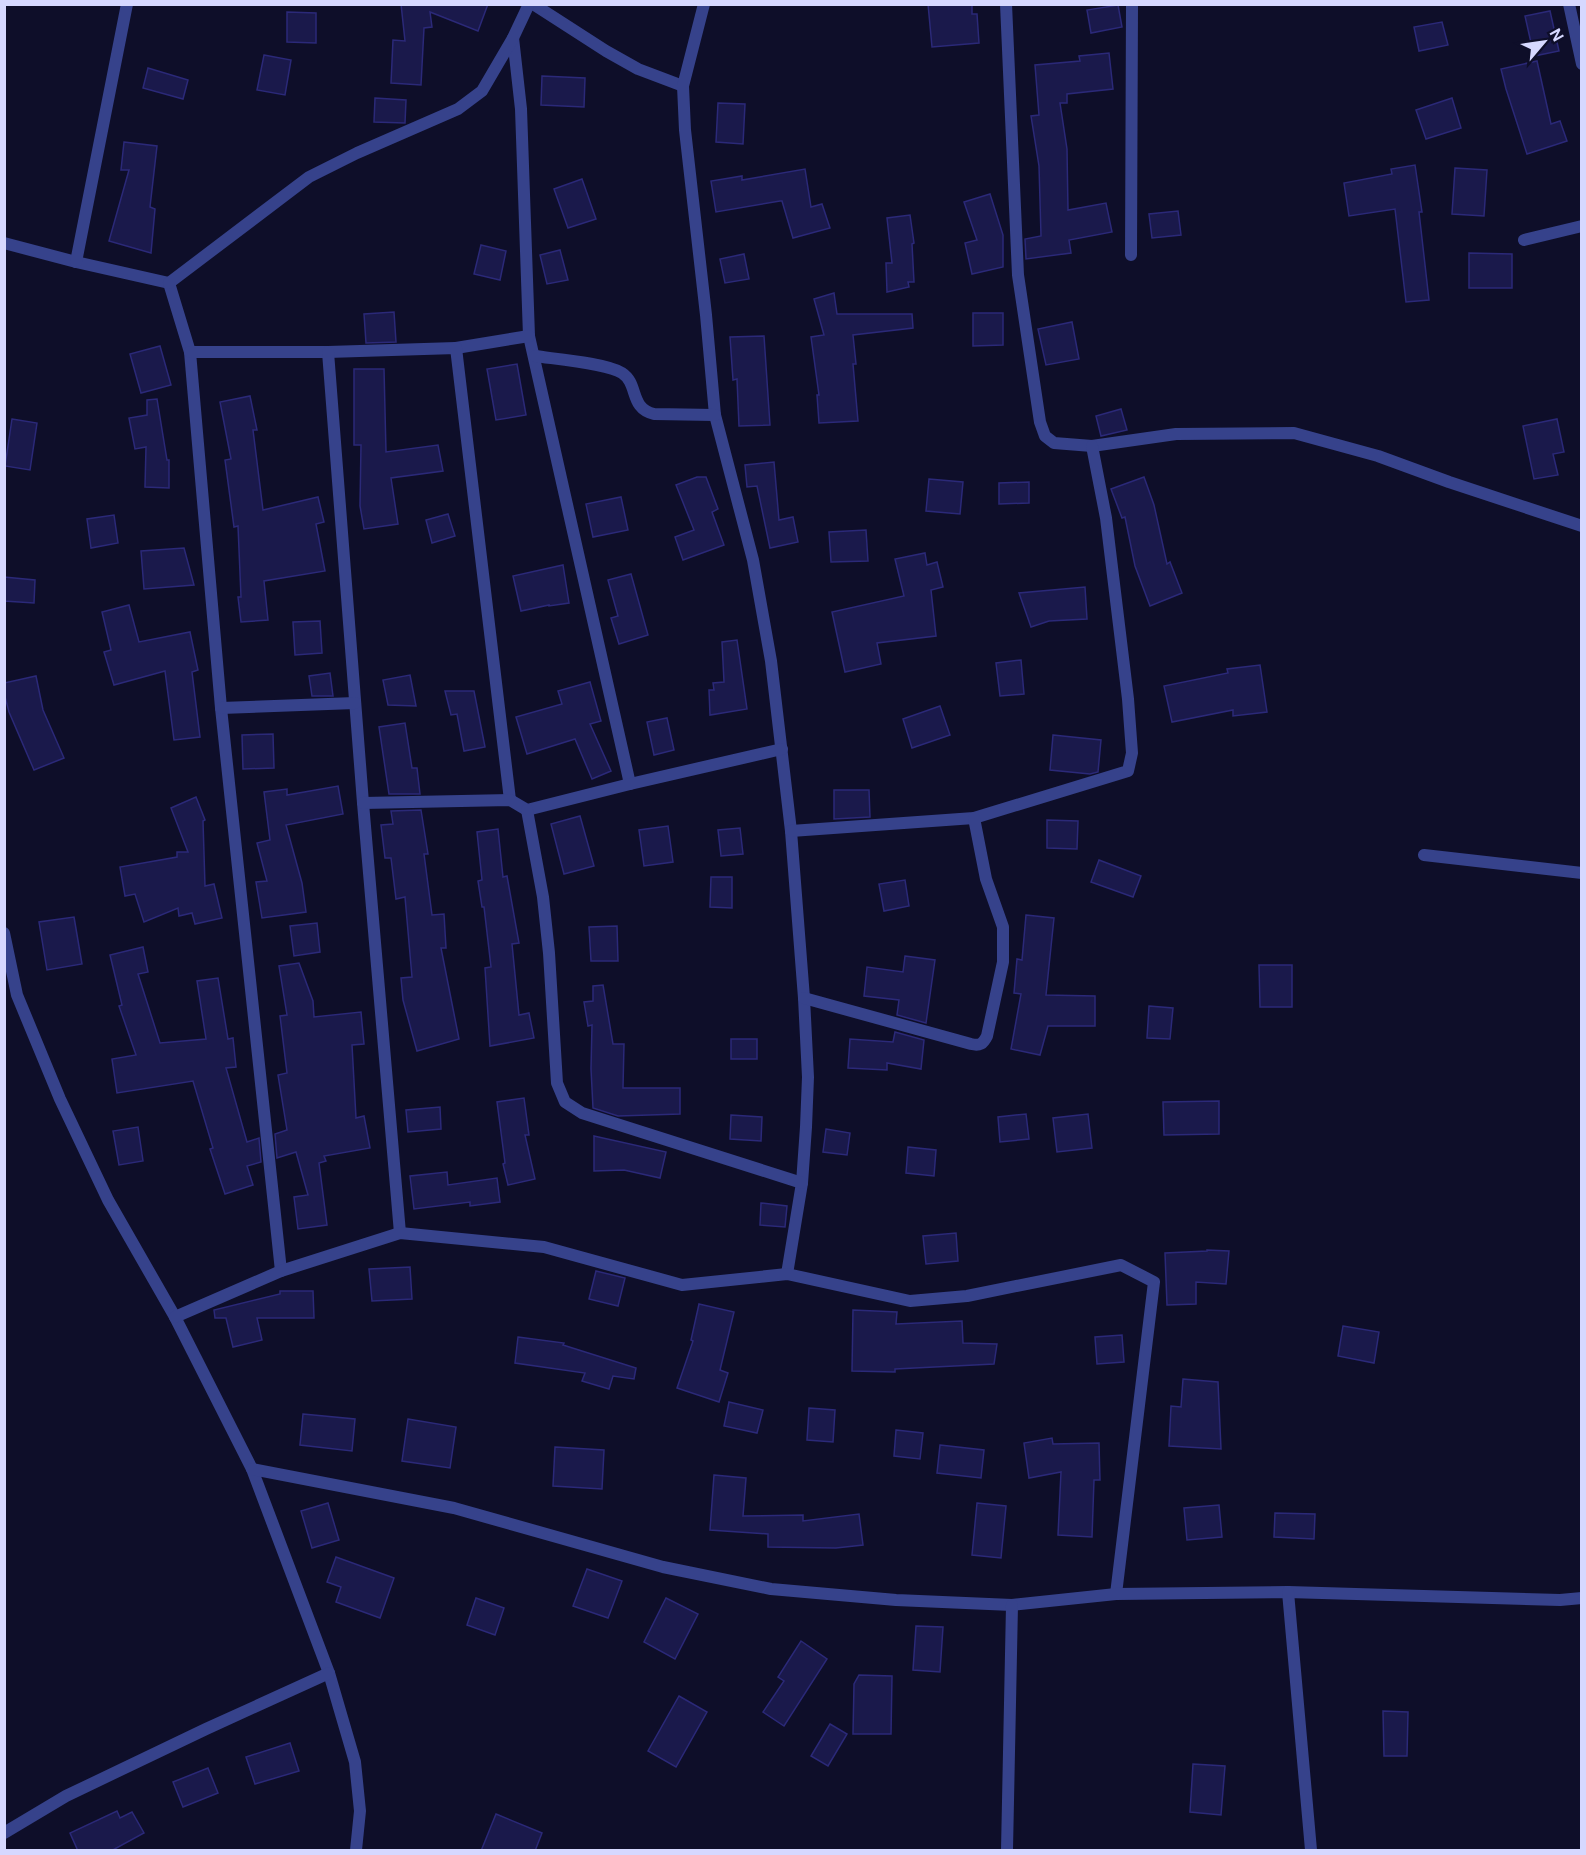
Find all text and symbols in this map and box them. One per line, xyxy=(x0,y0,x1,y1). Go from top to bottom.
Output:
north arrow xyxy=(1514,12,1574,72)
text: N xyxy=(1545,25,1569,45)

